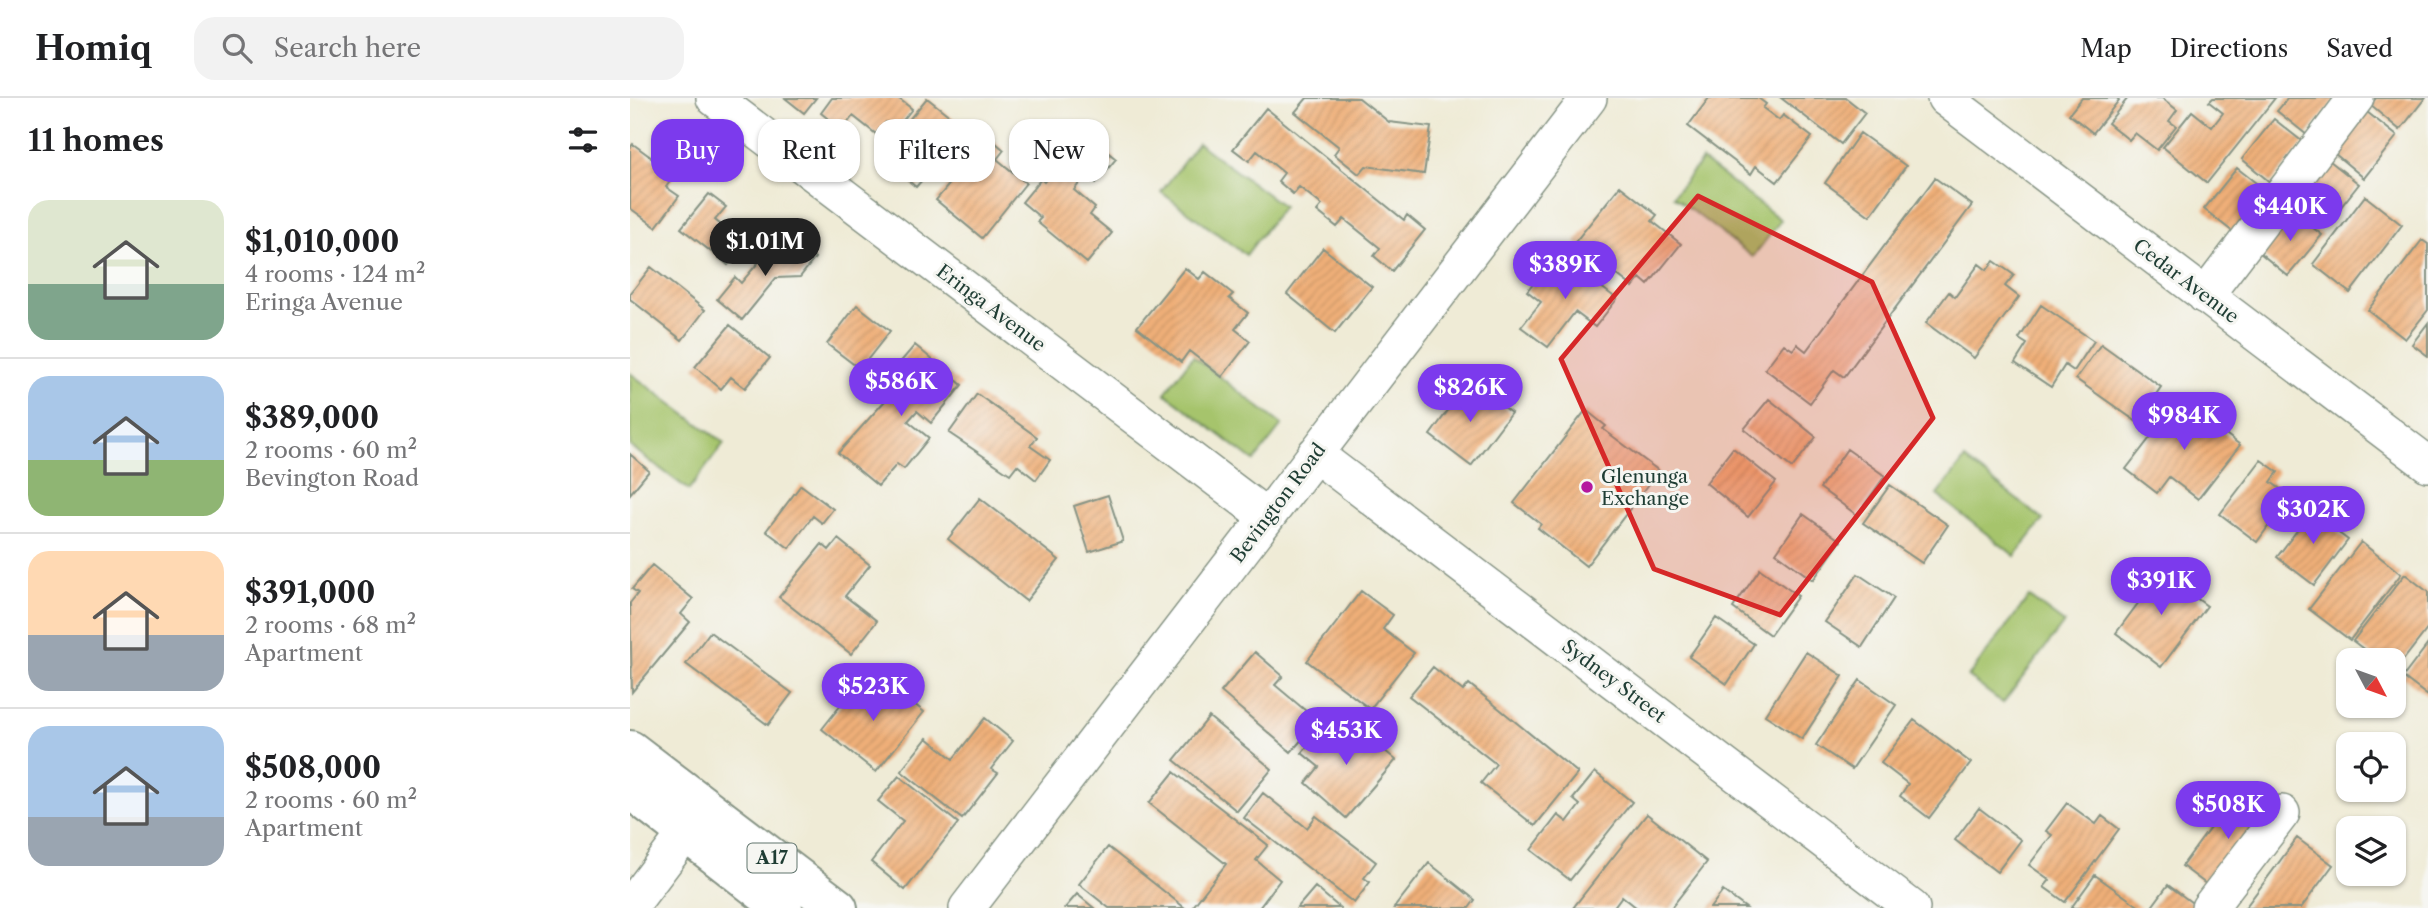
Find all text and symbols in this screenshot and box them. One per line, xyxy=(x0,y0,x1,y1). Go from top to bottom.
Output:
search box xyxy=(194,17,684,80)
text: Homiq xyxy=(35,28,152,69)
icon: search xyxy=(218,29,256,67)
text: Search here xyxy=(274,32,421,64)
text: Map xyxy=(2080,34,2132,63)
text: Directions xyxy=(2170,34,2288,63)
text: Saved xyxy=(2326,34,2393,63)
chip: Buy xyxy=(651,119,744,182)
chip: Rent xyxy=(758,119,860,182)
chip: Filters xyxy=(874,119,995,182)
chip: New xyxy=(1009,119,1109,182)
icon: filters xyxy=(564,121,602,159)
text: 11 homes xyxy=(28,122,164,159)
pin: $440K xyxy=(2241,184,2339,243)
text: $440K xyxy=(2253,192,2327,220)
pin: $1.01M xyxy=(708,218,822,278)
text: $1,010,000 xyxy=(245,223,399,260)
text: $1.01M xyxy=(726,227,804,255)
icon: home xyxy=(84,228,168,312)
street label: Cedar Avenue xyxy=(2129,234,2243,328)
pin: $389K xyxy=(1516,242,1614,301)
text: $389K xyxy=(1529,250,1601,278)
text: 4 rooms · 124 m² xyxy=(245,260,425,288)
street label: Eringa Avenue xyxy=(932,260,1050,356)
text: Eringa Avenue xyxy=(245,288,403,316)
pin: $586K xyxy=(852,358,950,418)
pin: $826K xyxy=(1421,364,1519,424)
text: $586K xyxy=(865,367,937,395)
text: $826K xyxy=(1434,373,1506,401)
pin: $984K xyxy=(2135,392,2233,452)
text: $389,000 xyxy=(245,399,379,436)
text: $984K xyxy=(2148,401,2220,429)
icon: home xyxy=(84,404,168,488)
text: 2 rooms · 60 m² xyxy=(245,436,417,464)
street label: Bevington Road xyxy=(1226,438,1331,567)
text: Bevington Road xyxy=(245,464,419,492)
place label: Glenunga Exchange xyxy=(1601,465,1689,510)
marker: Glenunga Exchange xyxy=(1579,479,1595,495)
pin: $302K xyxy=(2264,486,2362,546)
text: $302K xyxy=(2277,495,2349,523)
pin: $391K xyxy=(2112,558,2210,617)
text: $391K xyxy=(2127,566,2195,594)
text: $391,000 xyxy=(245,574,375,611)
icon: home xyxy=(84,579,168,663)
text: 2 rooms · 68 m² xyxy=(245,611,416,639)
street label: Sydney Street xyxy=(1558,635,1671,728)
text: Apartment xyxy=(245,639,363,667)
north arrow xyxy=(2336,648,2406,718)
map controls xyxy=(2336,648,2406,886)
pin: $523K xyxy=(824,664,922,723)
text: $523K xyxy=(838,672,908,700)
pin: $453K xyxy=(1297,708,1395,767)
text: $453K xyxy=(1311,716,1381,744)
button: locate xyxy=(2336,732,2406,802)
text: $508,000 xyxy=(245,749,381,786)
icon: home xyxy=(84,754,168,838)
pin: $508K xyxy=(2179,782,2277,841)
text: 2 rooms · 60 m² xyxy=(245,786,417,814)
text: $508K xyxy=(2192,790,2264,818)
text: Apartment xyxy=(245,814,363,842)
button: layers xyxy=(2336,816,2406,886)
road number: A17 xyxy=(748,844,796,872)

